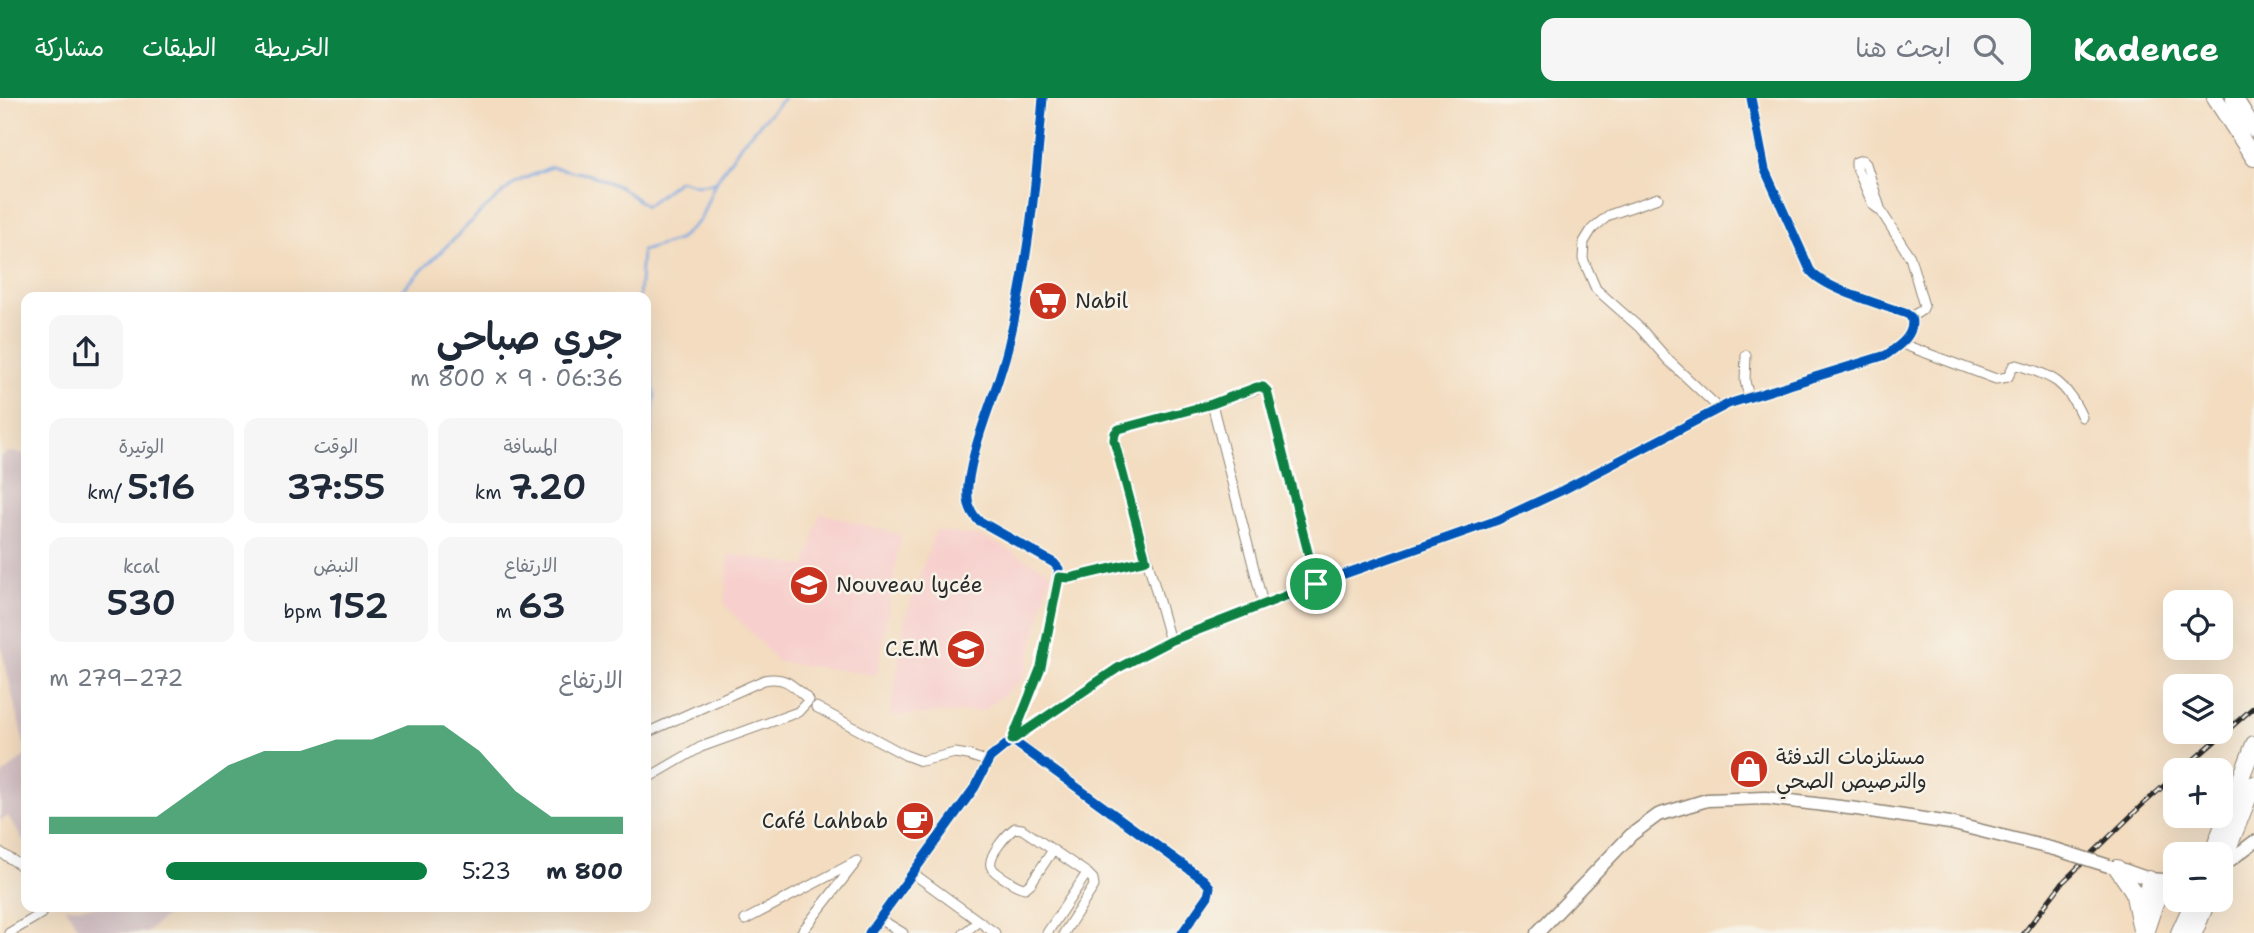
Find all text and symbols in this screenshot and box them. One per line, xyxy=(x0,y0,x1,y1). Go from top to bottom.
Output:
search box xyxy=(1541,18,2031,81)
text: Kadence xyxy=(2073,27,2219,72)
text: ابحث هنا xyxy=(1855,30,1951,65)
icon: search xyxy=(1969,30,2007,68)
text: مشاركة xyxy=(35,32,104,64)
text: الطبقات xyxy=(142,32,217,64)
text: الخريطة xyxy=(255,32,329,64)
supermarket icon: Nabil xyxy=(1027,280,1069,322)
place label: Nabil xyxy=(1075,287,1129,315)
text: جري صباحي xyxy=(436,311,623,362)
button: share xyxy=(49,315,123,389)
text: 06:36 · 9 × 800 m xyxy=(410,363,623,393)
text: الوتيرة xyxy=(118,434,164,459)
text: الوقت xyxy=(314,434,358,459)
text: المسافة xyxy=(504,434,558,459)
text: 5:16 xyxy=(127,463,195,510)
text: 37:55 xyxy=(286,463,386,510)
text: 7.20 xyxy=(508,463,587,510)
text: /km xyxy=(87,480,127,505)
text: km xyxy=(475,480,508,505)
text: النبض xyxy=(313,553,359,578)
text: الارتفاع xyxy=(504,553,557,578)
text: kcal xyxy=(123,554,160,579)
pin xyxy=(1286,554,1346,614)
school or university icon: Nouveau lycée xyxy=(788,564,830,606)
icon: arrive xyxy=(1297,565,1335,603)
place label: Nouveau lycée xyxy=(836,571,983,599)
text: 530 xyxy=(107,579,176,626)
text: 152 xyxy=(328,582,388,629)
text: 63 xyxy=(518,582,566,629)
map controls xyxy=(2163,590,2233,912)
button: locate xyxy=(2163,590,2233,660)
text: bpm xyxy=(284,599,328,624)
text: m xyxy=(495,599,518,624)
school or university icon: C.E.M xyxy=(945,628,987,670)
place label: C.E.M xyxy=(885,635,939,663)
text: 272–279 m xyxy=(49,663,183,693)
text: الارتفاع xyxy=(559,665,623,695)
button: layers xyxy=(2163,674,2233,744)
place label: مستلزمات التدفئة والترصيص الصحي xyxy=(1776,743,1927,800)
shop icon: مستلزمات التدفئة والترصيص الصحي xyxy=(1728,748,1770,790)
button: + xyxy=(2163,758,2233,828)
cafe icon: Café Lahbab xyxy=(894,800,936,842)
place label: Café Lahbab xyxy=(762,807,888,835)
button: − xyxy=(2163,842,2233,912)
text: 5:23 xyxy=(462,856,511,886)
text: 800 m xyxy=(546,856,623,886)

